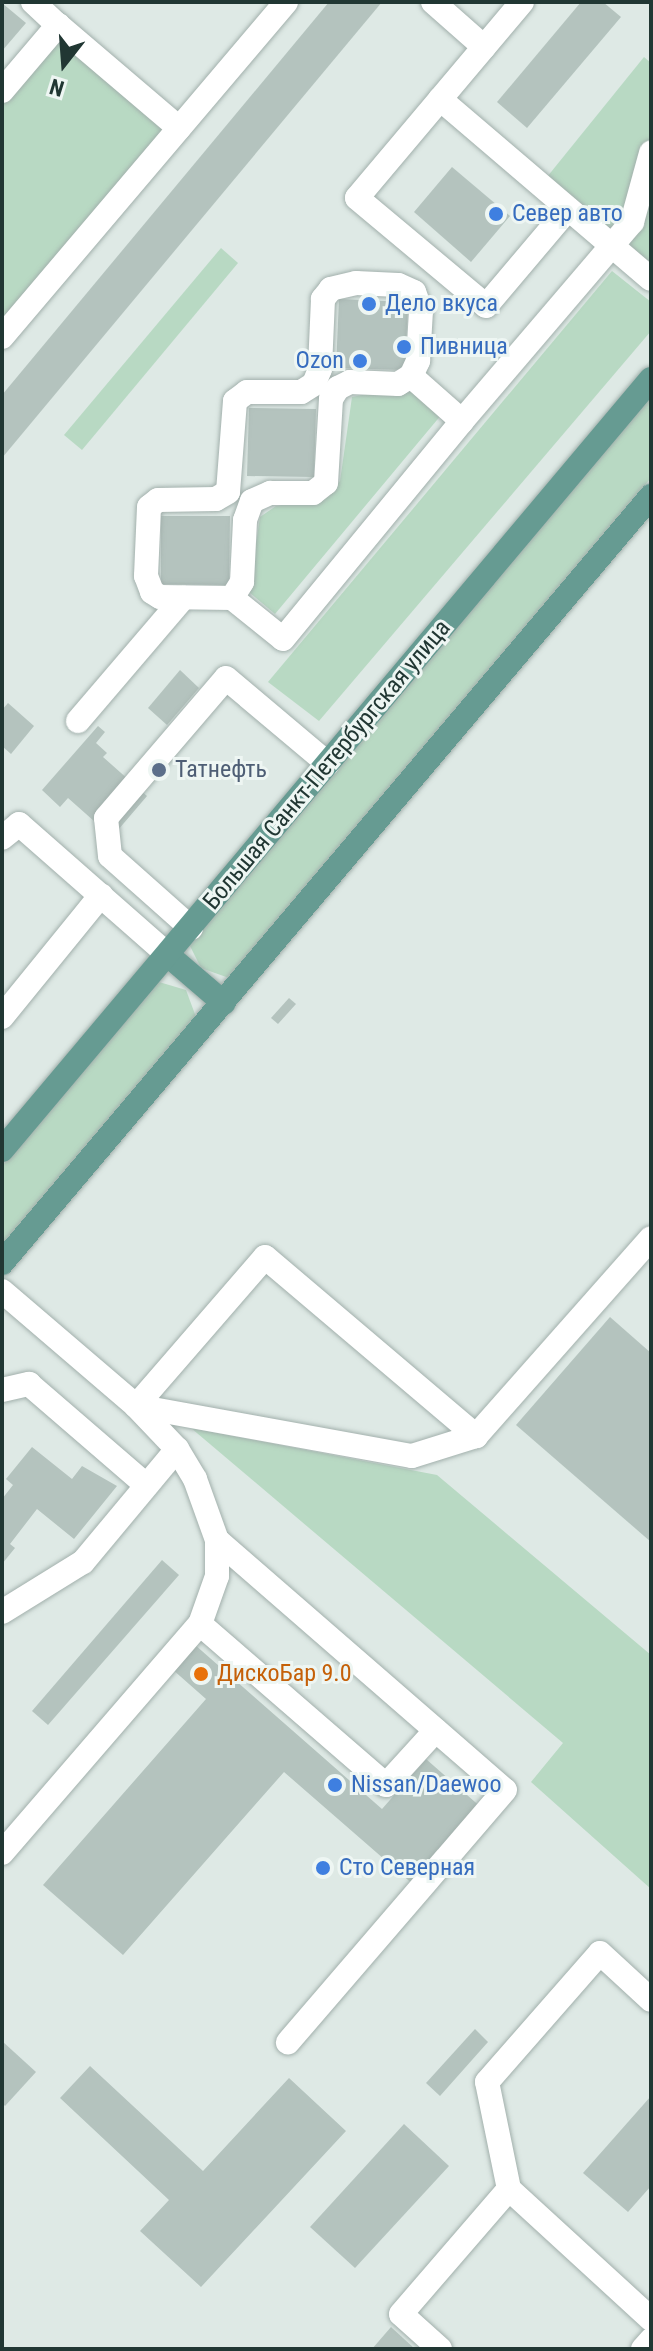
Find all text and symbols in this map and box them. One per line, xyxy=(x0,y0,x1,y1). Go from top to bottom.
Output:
north arrow xyxy=(24,24,104,104)
text: N xyxy=(47,74,67,101)
place label: Север авто xyxy=(512,200,623,228)
marker: Север авто xyxy=(487,205,505,223)
place label: Дело вкуса xyxy=(385,290,498,318)
marker: Дело вкуса xyxy=(360,295,378,313)
place label: Пивница xyxy=(420,333,508,361)
marker: Пивница xyxy=(395,338,413,356)
place label: Ozon xyxy=(296,347,344,375)
marker: Ozon xyxy=(351,352,369,370)
street label: Большая Санкт-Петербургская улица xyxy=(197,614,457,916)
place label: Татнефть xyxy=(175,756,267,784)
marker: Татнефть xyxy=(150,761,168,779)
place label: ДискоБар 9.0 xyxy=(217,1660,352,1688)
marker: ДискоБар 9.0 xyxy=(192,1665,210,1683)
place label: Nissan/Daewoo xyxy=(351,1771,501,1799)
marker: Nissan/Daewoo xyxy=(326,1776,344,1794)
place label: Сто Северная xyxy=(339,1854,475,1882)
marker: Сто Северная xyxy=(314,1859,332,1877)

